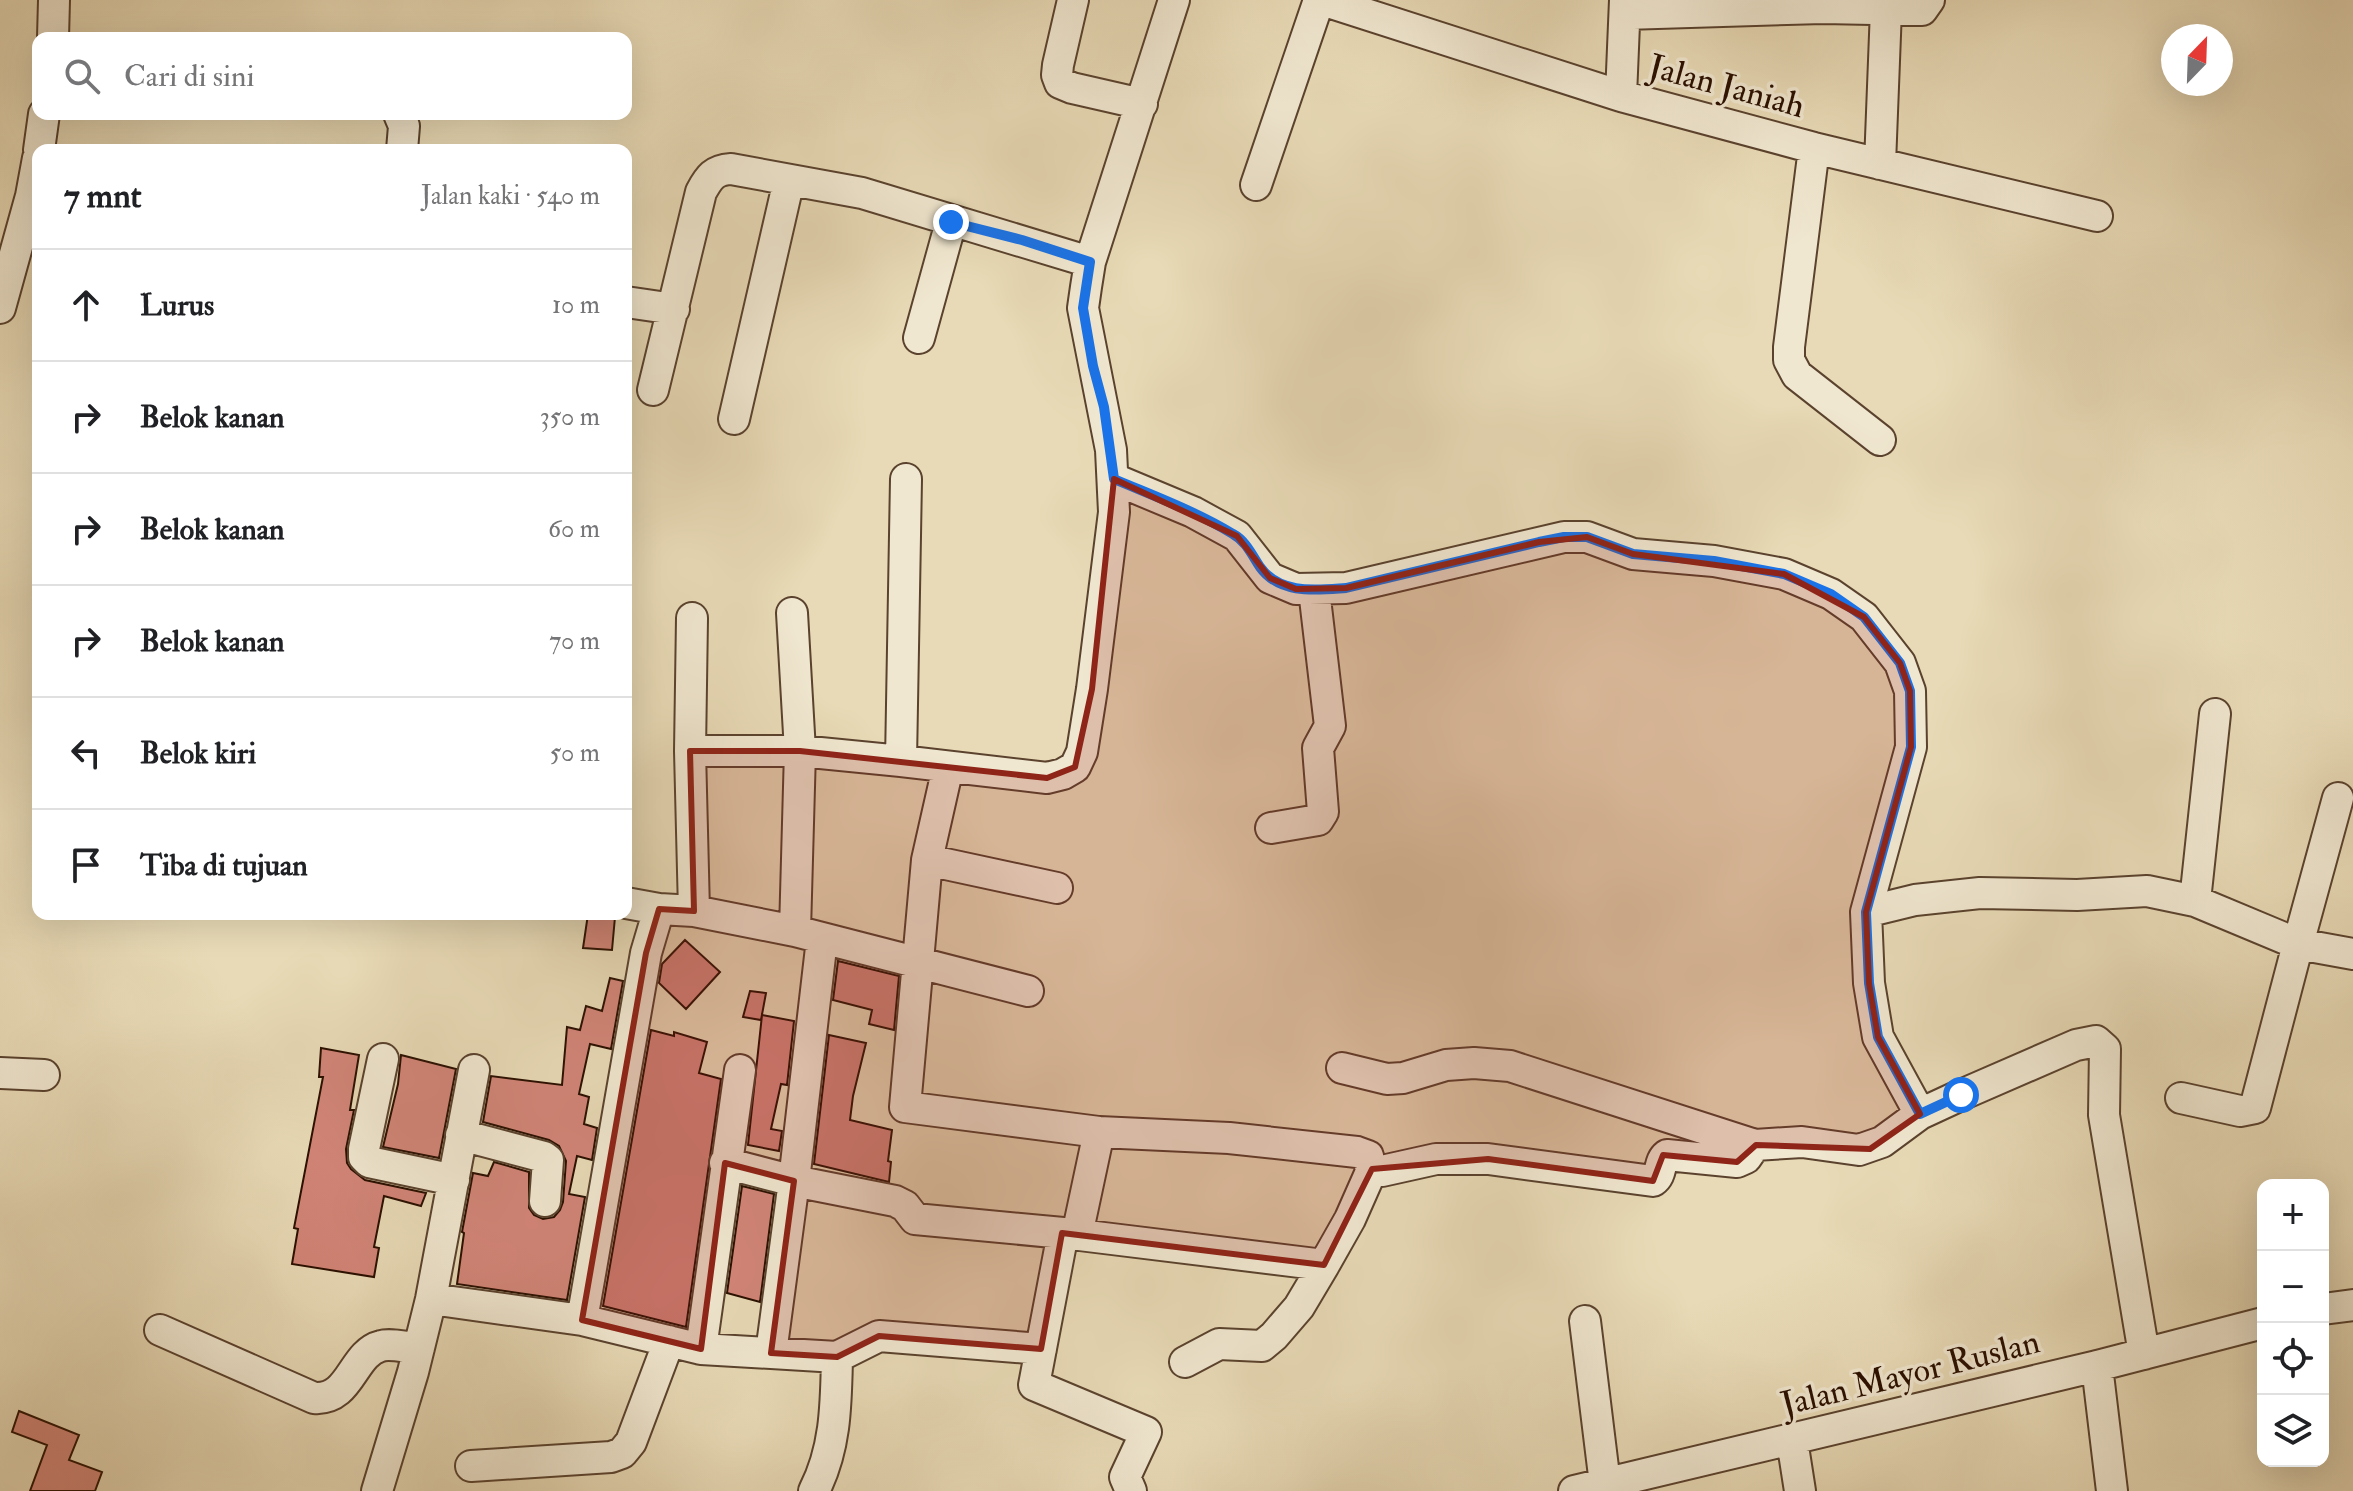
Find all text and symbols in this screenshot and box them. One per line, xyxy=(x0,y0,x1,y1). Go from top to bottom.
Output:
north arrow xyxy=(2161,24,2233,96)
search box xyxy=(32,32,632,120)
street label: Jalan Janiah xyxy=(1643,45,1810,128)
icon: search xyxy=(60,54,104,98)
text: Cari di sini xyxy=(124,58,254,95)
text: 7 mnt xyxy=(64,175,142,218)
text: Jalan kaki · 540 m xyxy=(421,180,600,212)
route end xyxy=(933,204,969,240)
icon: ahead xyxy=(64,283,108,327)
text: Lurus xyxy=(140,287,214,324)
text: 10 m xyxy=(552,289,600,321)
icon: right xyxy=(64,395,108,439)
text: Belok kanan xyxy=(140,399,284,436)
text: 350 m xyxy=(540,401,600,433)
icon: right xyxy=(64,507,108,551)
text: Belok kanan xyxy=(140,511,284,548)
text: 60 m xyxy=(548,513,600,545)
icon: right xyxy=(64,619,108,663)
text: Belok kanan xyxy=(140,623,284,660)
text: 70 m xyxy=(549,625,600,657)
icon: left xyxy=(64,731,108,775)
text: Belok kiri xyxy=(140,735,256,772)
text: 50 m xyxy=(550,737,600,769)
icon: arrive xyxy=(64,843,108,887)
text: Tiba di tujuan xyxy=(140,847,308,884)
route start xyxy=(1943,1077,1979,1113)
map controls xyxy=(2257,1179,2329,1467)
button: + xyxy=(2257,1179,2329,1251)
button: − xyxy=(2257,1251,2329,1323)
street label: Jalan Mayor Ruslan xyxy=(1776,1321,2044,1427)
button: locate xyxy=(2257,1323,2329,1395)
button: layers xyxy=(2257,1395,2329,1467)

